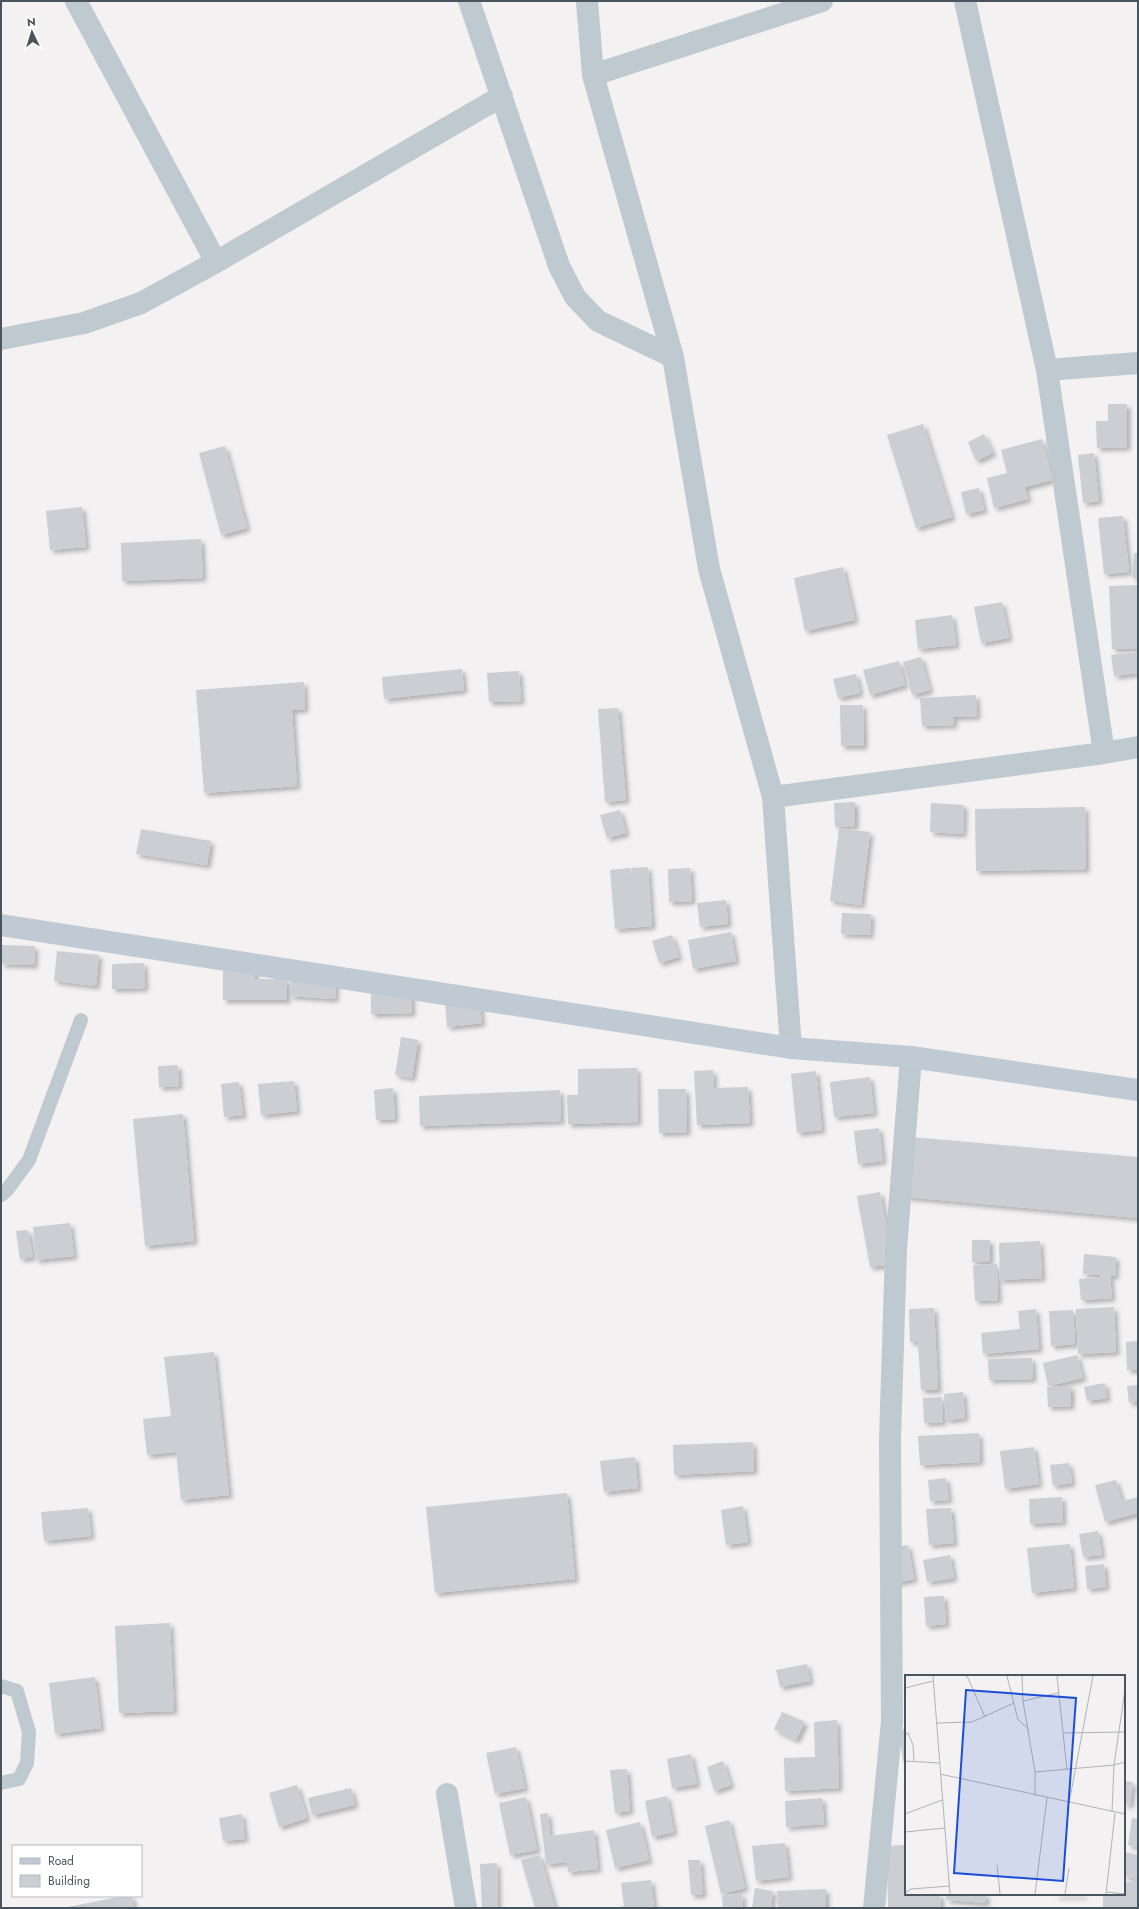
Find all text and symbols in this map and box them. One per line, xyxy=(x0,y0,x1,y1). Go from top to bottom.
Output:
north arrow xyxy=(12,12,52,52)
text: N xyxy=(26,14,36,30)
inset map xyxy=(905,1675,1125,1895)
legend xyxy=(12,1845,142,1897)
text: Road xyxy=(48,1852,74,1870)
text: Building xyxy=(48,1872,90,1890)

